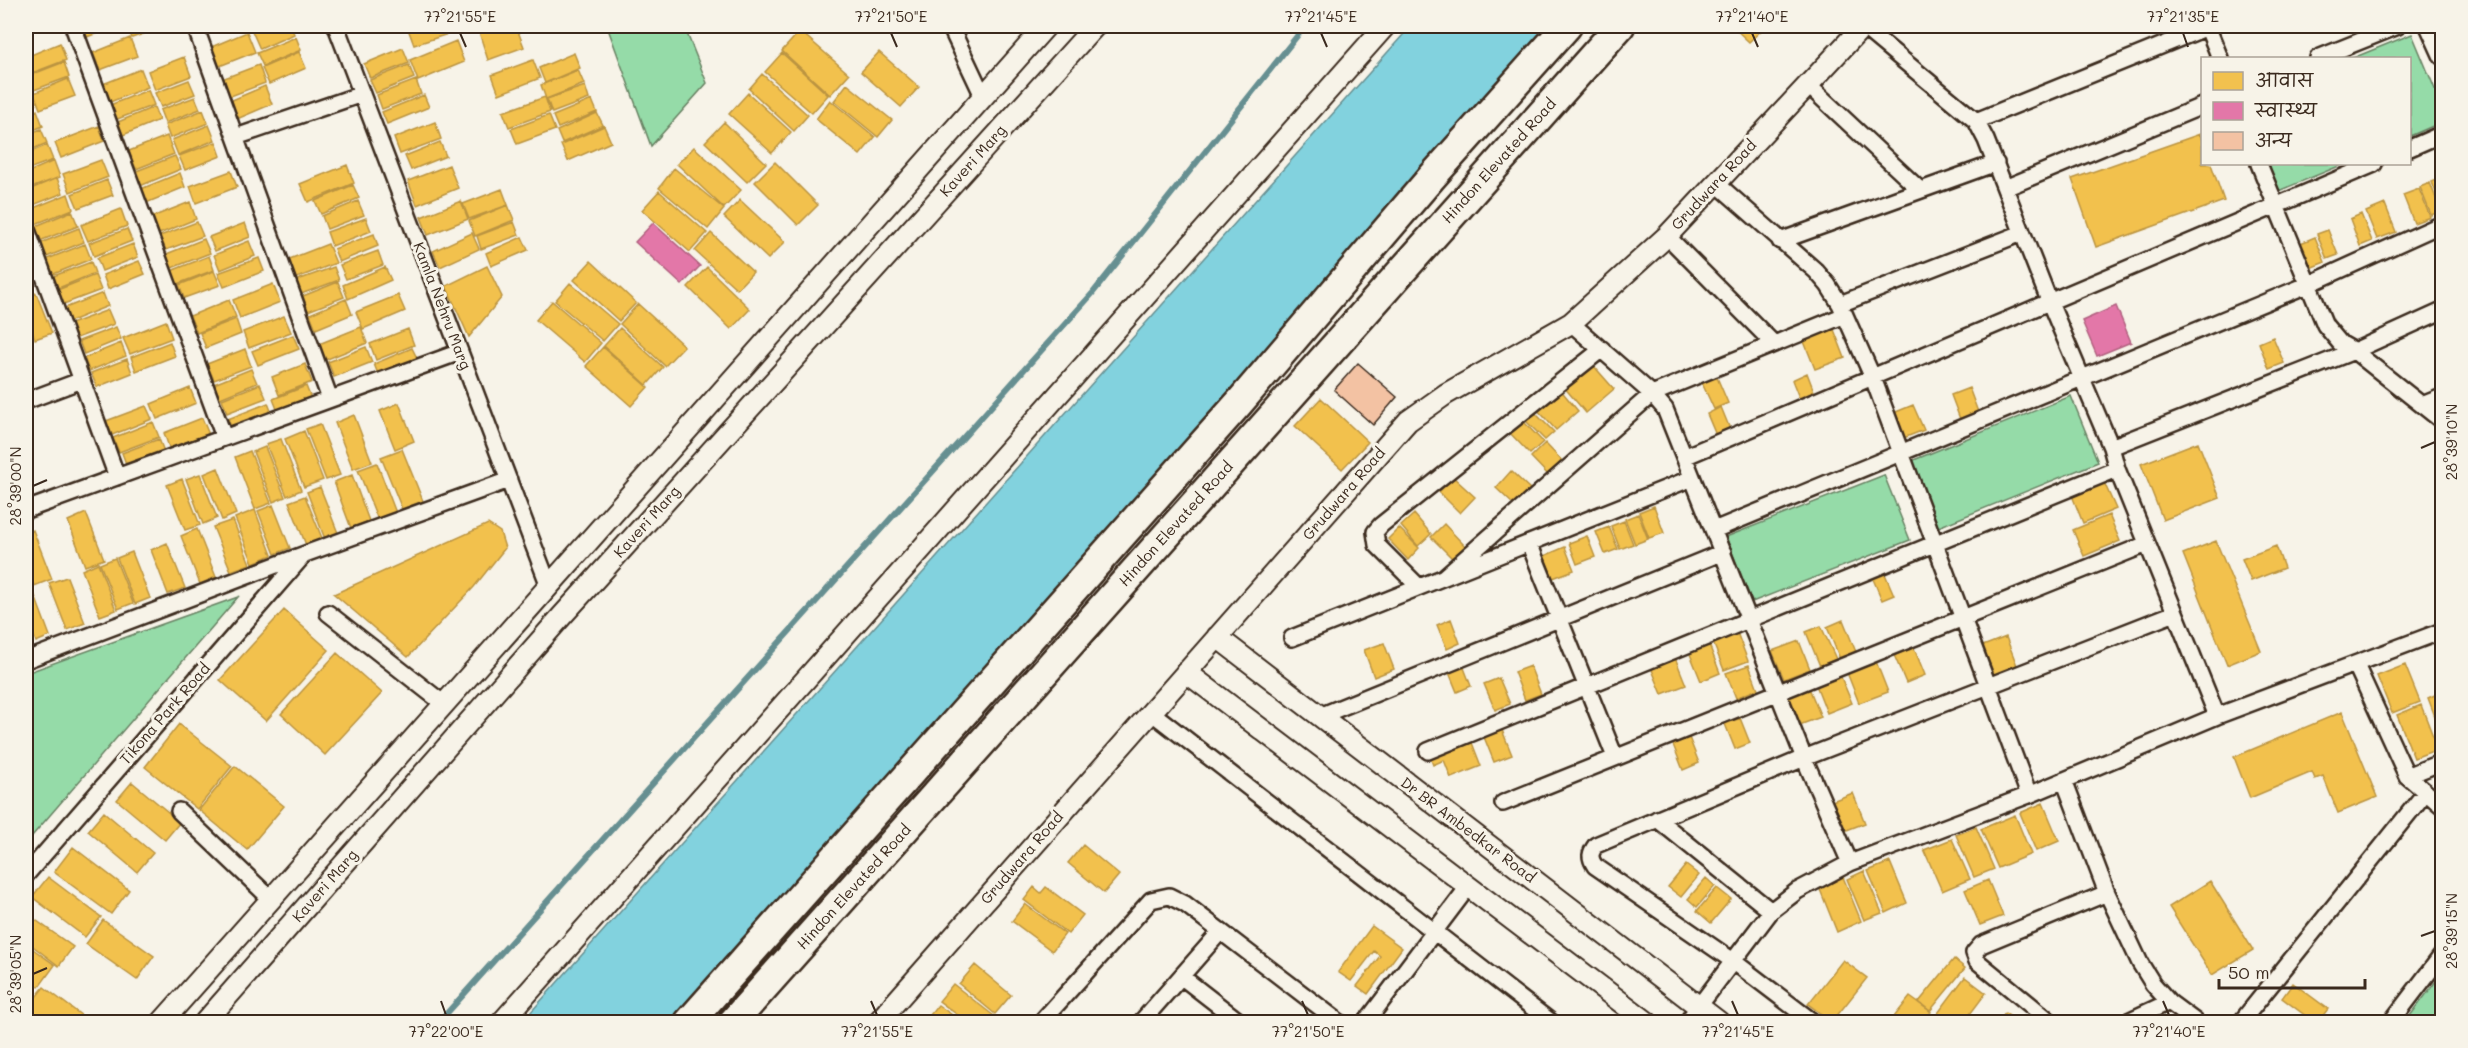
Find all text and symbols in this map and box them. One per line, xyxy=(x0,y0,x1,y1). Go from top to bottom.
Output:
text: 77°21'55"E xyxy=(424,6,497,26)
text: 77°21'50"E xyxy=(855,6,928,26)
text: 77°21'45"E xyxy=(1285,6,1358,26)
text: 77°21'40"E xyxy=(1716,6,1789,26)
text: 77°21'35"E xyxy=(2147,6,2220,26)
legend xyxy=(2201,57,2411,165)
text: आवास xyxy=(2255,68,2314,92)
street label: Hindon Elevated Road xyxy=(1437,94,1560,227)
text: स्वास्थ्य xyxy=(2254,98,2318,122)
street label: Kaveri Marg xyxy=(935,120,1010,201)
text: अन्य xyxy=(2255,128,2292,152)
street label: Grudwara Road xyxy=(1666,135,1760,234)
street label: Kamla Nehru Marg xyxy=(409,239,477,373)
text: 28°39'10"N xyxy=(2441,404,2461,480)
street label: Grudwara Road xyxy=(1298,443,1389,544)
text: 28°39'00"N xyxy=(5,446,25,526)
street label: Hindon Elevated Road xyxy=(1114,457,1237,590)
street label: Kaveri Marg xyxy=(609,481,684,562)
street label: Tikona Park Road xyxy=(115,658,214,768)
street label: Dr BR Ambedkar Road xyxy=(1397,772,1540,887)
street label: Grudwara Road xyxy=(976,807,1067,908)
street label: Hindon Elevated Road xyxy=(792,820,915,953)
street label: Kaveri Marg xyxy=(287,845,362,926)
text: 28°39'15"N xyxy=(2441,893,2461,969)
text: 28°39'05"N xyxy=(5,935,25,1013)
scale bar xyxy=(2219,952,2364,990)
text: 50 m xyxy=(2228,960,2270,984)
text: 77°22'00"E xyxy=(409,1021,484,1041)
text: 77°21'55"E xyxy=(841,1021,914,1041)
text: 77°21'50"E xyxy=(1272,1021,1345,1041)
text: 77°21'45"E xyxy=(1702,1021,1775,1041)
text: 77°21'40"E xyxy=(2133,1021,2206,1041)

